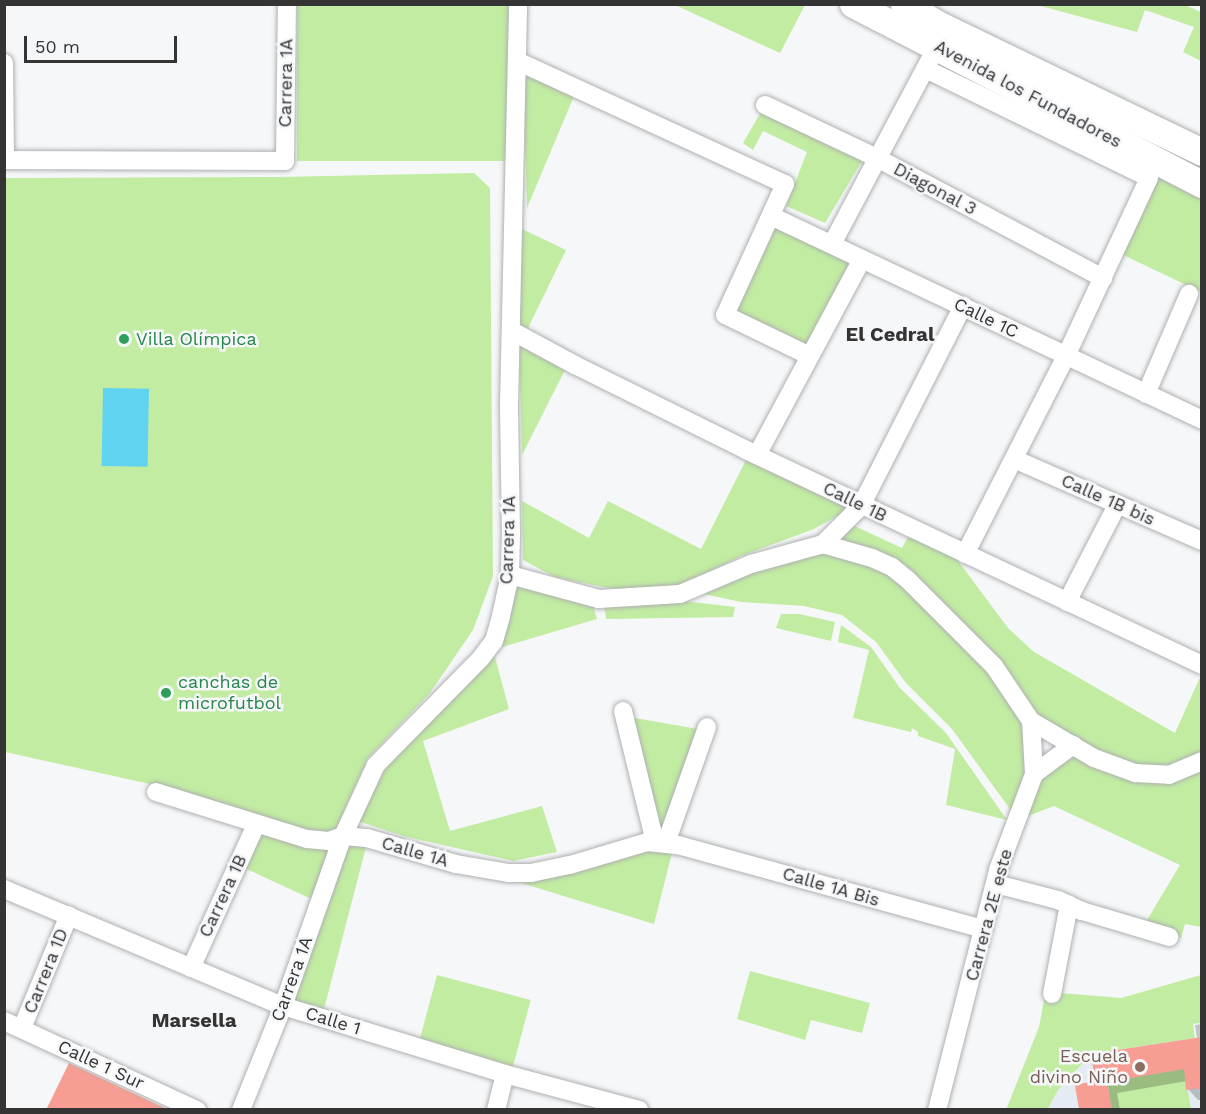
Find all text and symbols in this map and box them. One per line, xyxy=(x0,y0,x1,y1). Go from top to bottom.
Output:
scale bar xyxy=(27,24,180,62)
street label: Avenida los Fundadores xyxy=(930,35,1126,153)
text: 50 m xyxy=(35,36,80,57)
street label: Carrera 1A xyxy=(274,38,298,128)
street label: Diagonal 3 xyxy=(889,158,981,220)
street label: Calle 1C xyxy=(950,293,1022,343)
district label: El Cedral xyxy=(845,322,935,346)
place label: Villa Olímpica xyxy=(136,328,257,350)
marker: Villa Olímpica xyxy=(117,332,131,346)
street label: Calle 1B bis xyxy=(1058,470,1158,530)
street label: Calle 1B xyxy=(819,477,891,527)
street label: Carrera 1A xyxy=(496,495,520,585)
place label: canchas de microfutbol xyxy=(178,672,281,714)
marker: canchas de microfutbol xyxy=(159,686,173,700)
street label: Calle 1A xyxy=(379,832,451,872)
street label: Carrera 2E este xyxy=(961,846,1017,984)
street label: Carrera 1B xyxy=(194,851,252,941)
street label: Calle 1A Bis xyxy=(779,863,883,911)
street label: Carrera 1D xyxy=(19,925,73,1017)
street label: Carrera 1A xyxy=(267,933,317,1025)
street label: Calle 1 xyxy=(303,1002,363,1040)
district label: Marsella xyxy=(151,1008,237,1032)
street label: Calle 1 Sur xyxy=(54,1036,148,1094)
place label: Escuela divino Niño xyxy=(1030,1046,1128,1088)
marker: Escuela divino Niño xyxy=(1133,1060,1147,1074)

